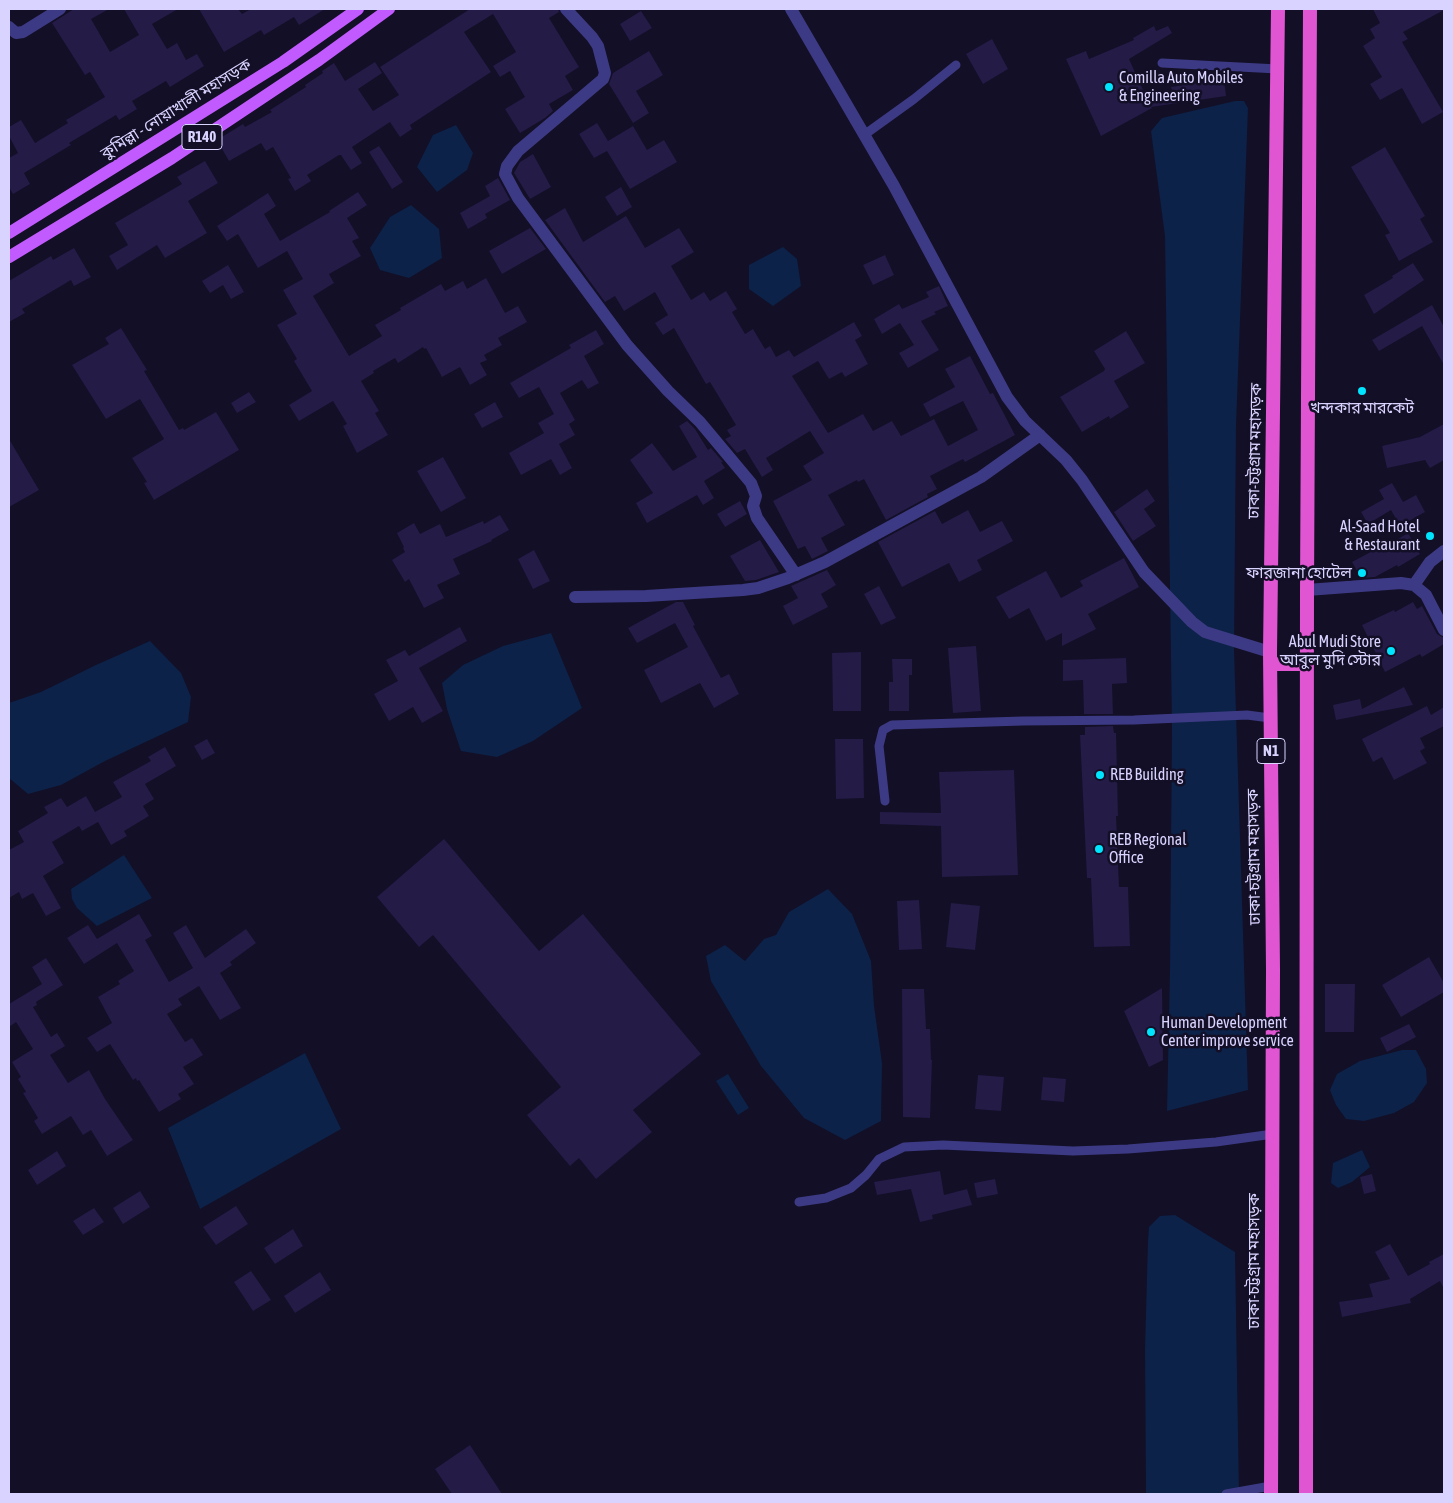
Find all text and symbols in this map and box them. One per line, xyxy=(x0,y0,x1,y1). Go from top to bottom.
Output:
street label: কুমিল্লা - নোয়াখালী মহাসড়ক xyxy=(97,55,255,163)
place label: Comilla Auto Mobiles & Engineering xyxy=(1119,68,1243,106)
marker: Comilla Auto Mobiles & Engineering xyxy=(1103,81,1115,93)
road number: R140 xyxy=(182,124,222,150)
street label: ঢাকা-চট্টগ্রাম মহাসড়ক xyxy=(1244,383,1266,519)
marker: খন্দকার মারকেট xyxy=(1356,385,1368,397)
place label: খন্দকার মারকেট xyxy=(1310,398,1414,418)
place label: Al-Saad Hotel & Restaurant xyxy=(1340,517,1420,555)
marker: Al-Saad Hotel & Restaurant xyxy=(1424,530,1436,542)
place label: ফারজানা হোটেল xyxy=(1246,563,1352,583)
marker: ফারজানা হোটেল xyxy=(1356,567,1368,579)
place label: Abul Mudi Store আবুল মুদি স্টোর xyxy=(1280,632,1381,670)
marker: Abul Mudi Store আবুল মুদি স্টোর xyxy=(1385,645,1397,657)
road number: N1 xyxy=(1257,738,1285,764)
place label: REB Building xyxy=(1110,765,1184,785)
marker: REB Building xyxy=(1094,769,1106,781)
street label: ঢাকা-চট্টগ্রাম মহাসড়ক xyxy=(1243,789,1265,925)
place label: REB Regional Office xyxy=(1109,830,1186,868)
marker: REB Regional Office xyxy=(1093,843,1105,855)
place label: Human Development Center improve service xyxy=(1161,1013,1294,1051)
marker: Human Development Center improve service xyxy=(1145,1026,1157,1038)
street label: ঢাকা-চট্টগ্রাম মহাসড়ক xyxy=(1244,1193,1264,1329)

